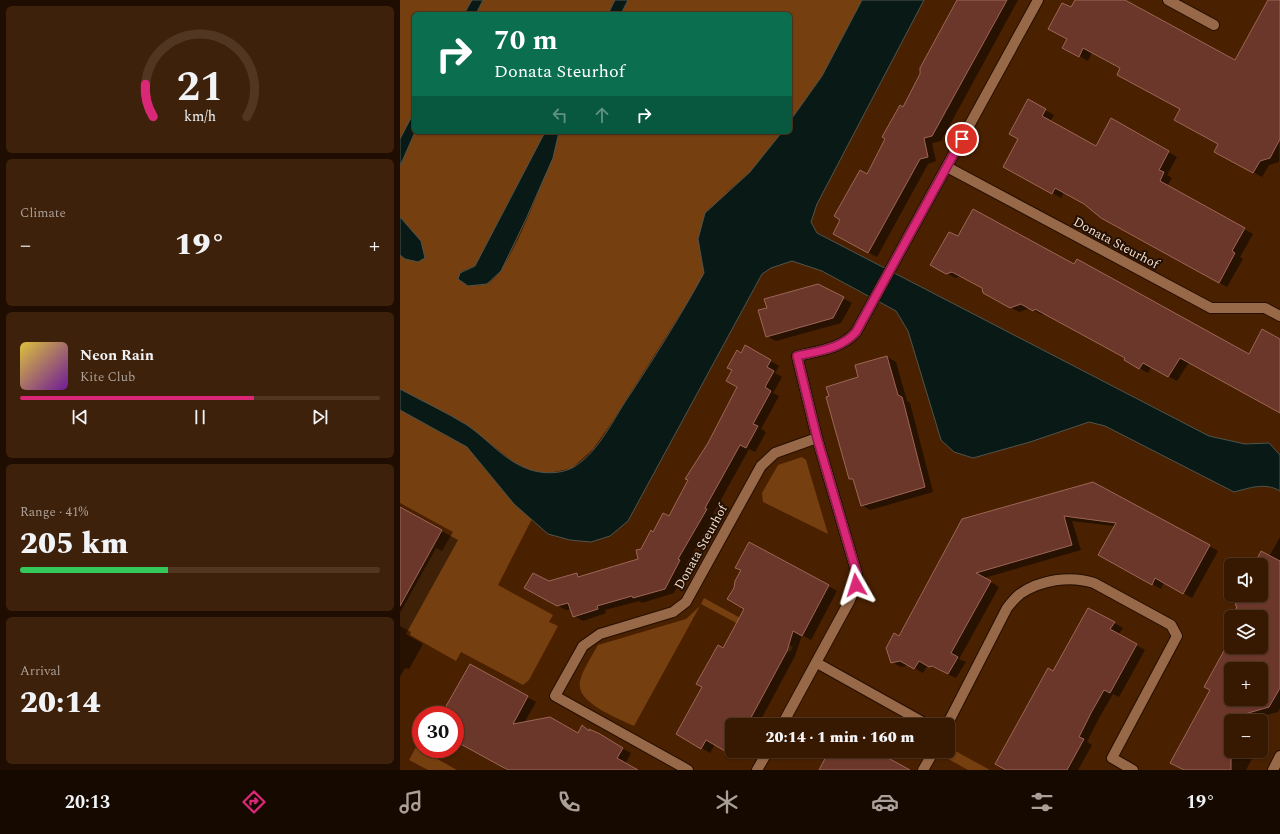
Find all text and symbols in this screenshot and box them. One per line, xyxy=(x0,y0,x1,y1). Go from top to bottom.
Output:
text: 70 m xyxy=(494,19,558,62)
icon: right xyxy=(428,28,480,80)
text: 21 xyxy=(177,56,223,119)
text: Donata Steurhof xyxy=(494,58,625,85)
icon: left xyxy=(549,104,571,126)
icon: ahead xyxy=(591,104,613,126)
icon: right xyxy=(633,104,655,126)
text: km/h xyxy=(184,106,216,128)
pin xyxy=(945,122,979,156)
icon: arrive xyxy=(951,128,973,150)
text: Climate xyxy=(20,203,66,223)
street label: Donata Steurhof xyxy=(1070,212,1164,275)
text: 19° xyxy=(175,222,226,268)
text: − xyxy=(20,229,31,262)
text: + xyxy=(369,229,380,262)
text: Neon Rain xyxy=(80,344,154,367)
text: Kite Club xyxy=(80,367,135,387)
icon: previous xyxy=(69,406,91,428)
icon: pause xyxy=(189,406,211,428)
icon: next xyxy=(309,406,331,428)
street label: Donata Steurhof xyxy=(669,499,733,593)
text: Range · 41% xyxy=(20,502,88,522)
text: 205 km xyxy=(20,521,128,567)
map controls xyxy=(1224,558,1268,758)
button: sound xyxy=(1224,558,1268,602)
position arrow xyxy=(835,564,877,606)
button: layers xyxy=(1224,610,1268,654)
text: Arrival xyxy=(20,661,61,681)
button: + xyxy=(1224,662,1268,706)
text: 20:14 xyxy=(20,680,100,726)
speed limit sign: 30 xyxy=(412,706,464,758)
button: − xyxy=(1224,714,1268,758)
text: 20:14 · 1 min · 160 m xyxy=(766,726,914,749)
icon: directions xyxy=(240,788,268,816)
icon: music xyxy=(397,788,425,816)
icon: phone xyxy=(555,788,583,816)
icon: climate xyxy=(713,788,741,816)
icon: car xyxy=(871,788,899,816)
icon: filters xyxy=(1028,788,1056,816)
text: 20:13 xyxy=(65,789,110,816)
text: 19° xyxy=(1186,789,1215,816)

